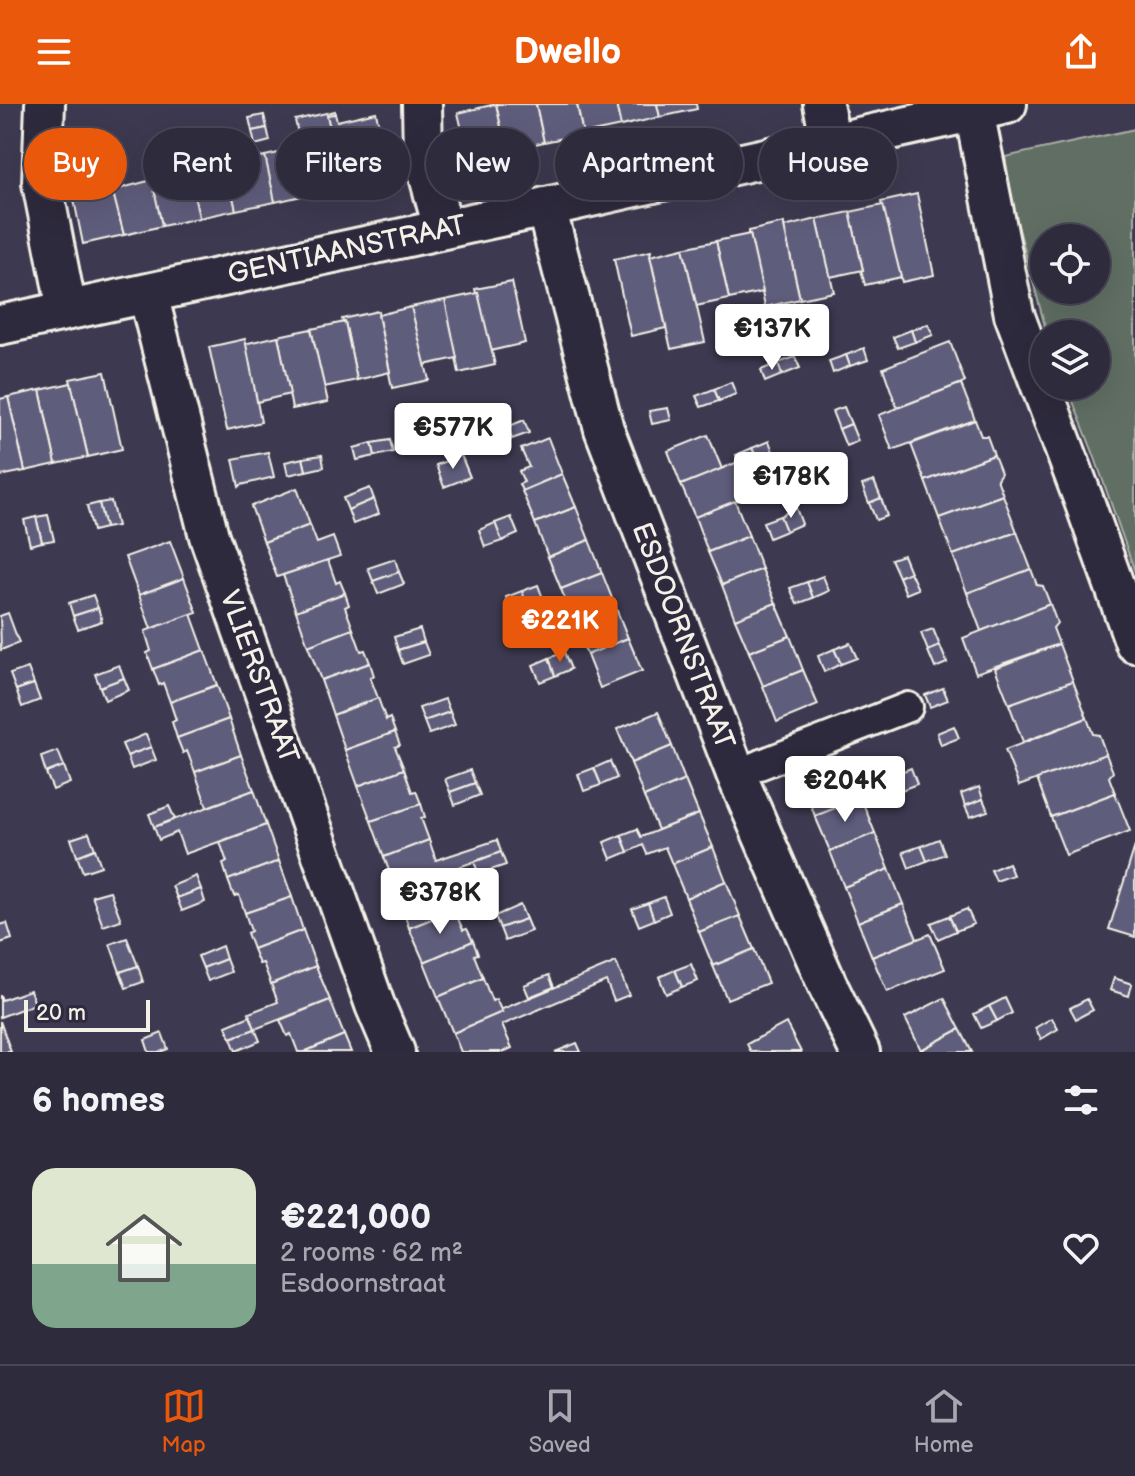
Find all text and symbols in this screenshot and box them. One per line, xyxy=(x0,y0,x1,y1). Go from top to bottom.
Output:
icon: menu xyxy=(32,30,76,74)
icon: share xyxy=(1059,30,1103,74)
text: Dwello xyxy=(514,31,621,74)
chip: Buy xyxy=(24,128,127,200)
chip: Rent xyxy=(143,128,260,200)
chip: Filters xyxy=(276,128,410,200)
chip: New xyxy=(426,128,539,200)
chip: Apartment xyxy=(555,128,743,200)
chip: House xyxy=(759,128,897,200)
street label: GENTIAANSTRAAT xyxy=(225,209,469,291)
map controls xyxy=(1030,224,1110,400)
button: locate xyxy=(1030,224,1110,304)
pin: €137K xyxy=(716,304,828,372)
text: €137K xyxy=(733,314,811,345)
button: layers xyxy=(1030,320,1110,400)
pin: €577K xyxy=(397,403,509,471)
text: €577K xyxy=(413,413,494,444)
pin: €178K xyxy=(735,452,847,520)
text: €178K xyxy=(752,462,830,493)
street label: ESDOORNSTRAAT xyxy=(625,518,742,754)
street label: VLIERSTRAAT xyxy=(212,586,306,768)
pin: €221K xyxy=(504,596,616,664)
text: €221K xyxy=(521,606,599,637)
pin: €204K xyxy=(789,756,901,824)
text: €204K xyxy=(803,766,887,797)
pin: €378K xyxy=(384,868,496,936)
text: €378K xyxy=(399,878,481,909)
scale bar xyxy=(24,996,150,1032)
text: 20 m xyxy=(36,1000,86,1027)
icon: filters xyxy=(1059,1078,1103,1122)
text: 6 homes xyxy=(32,1080,165,1121)
text: €221,000 xyxy=(280,1197,431,1238)
icon: home xyxy=(96,1200,192,1296)
icon: heart xyxy=(1059,1226,1103,1270)
text: 2 rooms · 62 m² xyxy=(280,1238,463,1269)
text: Esdoornstraat xyxy=(280,1269,446,1300)
tab: Map xyxy=(162,1384,206,1459)
tab: Saved xyxy=(529,1384,591,1459)
tab: Home xyxy=(914,1384,973,1459)

